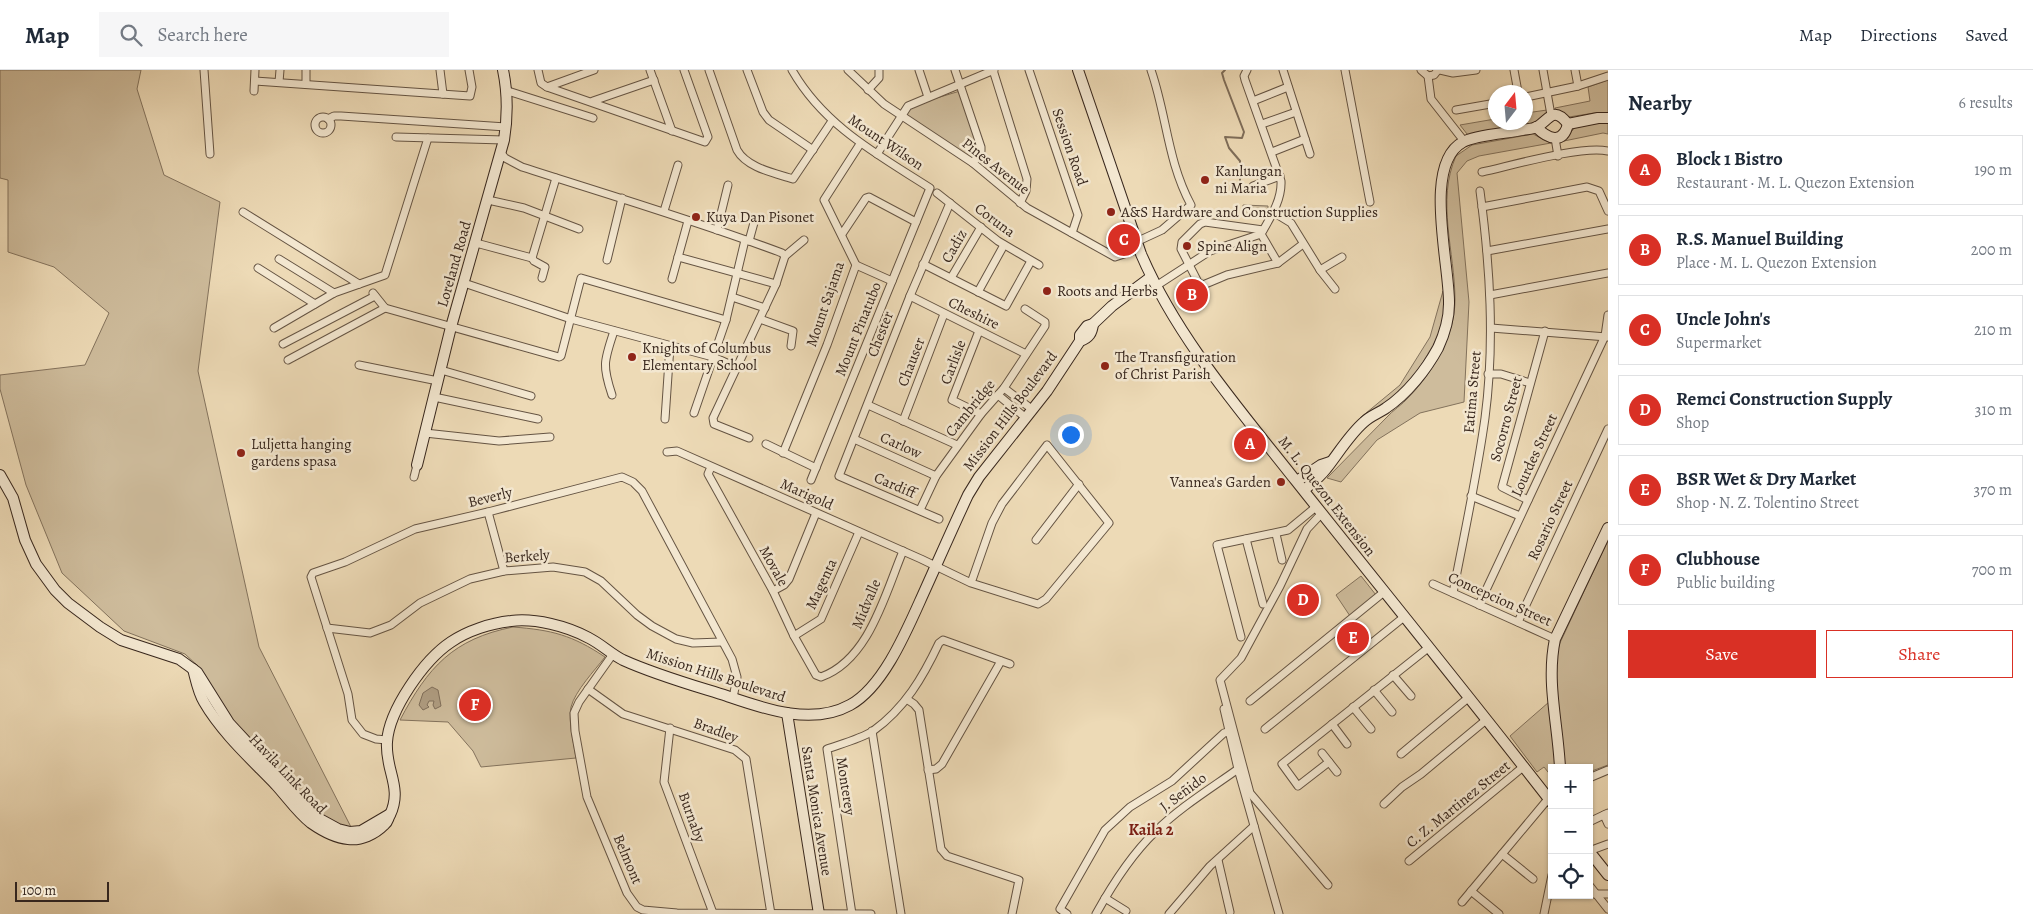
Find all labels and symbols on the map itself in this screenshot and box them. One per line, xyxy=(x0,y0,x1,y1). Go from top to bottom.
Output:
north arrow xyxy=(1488,85,1533,130)
street label: Session Road xyxy=(1047,106,1093,189)
street label: Mount Wilson xyxy=(844,109,928,175)
street label: Pines Avenue xyxy=(958,133,1034,199)
place label: Kanlungan ni Maria xyxy=(1215,161,1282,198)
marker: Kanlungan ni Maria xyxy=(1199,174,1211,186)
street label: Coruna xyxy=(971,198,1019,242)
place label: A&S Hardware and Construction Supplies xyxy=(1120,202,1378,222)
marker: A&S Hardware and Construction Supplies xyxy=(1105,206,1117,218)
place label: Kuya Dan Pisonet xyxy=(706,207,814,227)
marker: Kuya Dan Pisonet xyxy=(690,211,702,223)
street label: Loreland Road xyxy=(432,218,476,309)
pin: C xyxy=(1108,221,1140,259)
street label: Cadiz xyxy=(936,226,972,266)
place label: Spine Align xyxy=(1197,236,1267,256)
marker: Spine Align xyxy=(1181,240,1193,252)
street label: Mount Sajama xyxy=(801,259,849,349)
pin: B xyxy=(1176,276,1208,314)
street label: Mount Pinatubo xyxy=(830,279,886,379)
place label: Roots and Herbs xyxy=(1057,281,1158,301)
marker: Roots and Herbs xyxy=(1041,285,1053,297)
street label: Cheshire xyxy=(945,292,1003,334)
street label: Chester xyxy=(862,308,898,360)
street label: Chauser xyxy=(893,334,930,389)
street label: Carlisle xyxy=(935,336,971,387)
place label: Knights of Columbus Elementary School xyxy=(642,338,771,375)
street label: Mission Hills Boulevard xyxy=(958,346,1062,475)
place label: The Transfiguration of Christ Parish xyxy=(1115,347,1236,384)
street label: Fatima Street xyxy=(1458,350,1486,434)
marker: Knights of Columbus Elementary School xyxy=(626,351,638,363)
marker: The Transfiguration of Christ Parish xyxy=(1099,360,1111,372)
street label: Socorro Street xyxy=(1485,374,1527,464)
street label: Cambridge xyxy=(941,375,1000,441)
street label: Lourdes Street xyxy=(1506,410,1562,500)
your location xyxy=(1058,422,1084,448)
pin: A xyxy=(1234,425,1266,463)
street label: Carlow xyxy=(877,427,925,463)
street label: M. L. Quezon Extension xyxy=(1274,432,1380,560)
place label: Luljetta hanging gardens spasa xyxy=(251,434,352,471)
marker: Luljetta hanging gardens spasa xyxy=(235,447,247,459)
street label: Cardiff xyxy=(871,467,921,504)
place label: Vannea's Garden xyxy=(1169,472,1271,492)
street label: Marigold xyxy=(777,473,838,515)
marker: Vannea's Garden xyxy=(1275,476,1287,488)
street label: Rosario Street xyxy=(1523,477,1577,563)
street label: Beverly xyxy=(466,482,514,512)
street label: Movale xyxy=(755,542,793,590)
street label: Berkely xyxy=(504,544,551,568)
street label: Magenta xyxy=(801,555,841,613)
street label: Concepcion Street xyxy=(1445,567,1555,631)
street label: Midvalle xyxy=(847,576,886,632)
pin: D xyxy=(1287,581,1319,619)
pin: E xyxy=(1337,619,1369,657)
street label: Mission Hills Boulevard xyxy=(644,643,789,707)
pin: F xyxy=(459,686,491,724)
street label: Bradley xyxy=(691,713,742,747)
street label: Havila Link Road xyxy=(245,730,332,819)
street label: Santa Monica Avenue xyxy=(797,745,837,878)
street label: Monterey xyxy=(832,755,861,817)
street label: C. Z. Martinez Street xyxy=(1402,756,1514,852)
street label: J. Señido xyxy=(1155,768,1211,816)
street label: Burnaby xyxy=(674,789,710,845)
district label: Kaila 2 xyxy=(1128,819,1174,841)
street label: Belmont xyxy=(609,831,647,887)
scale bar xyxy=(15,879,109,902)

